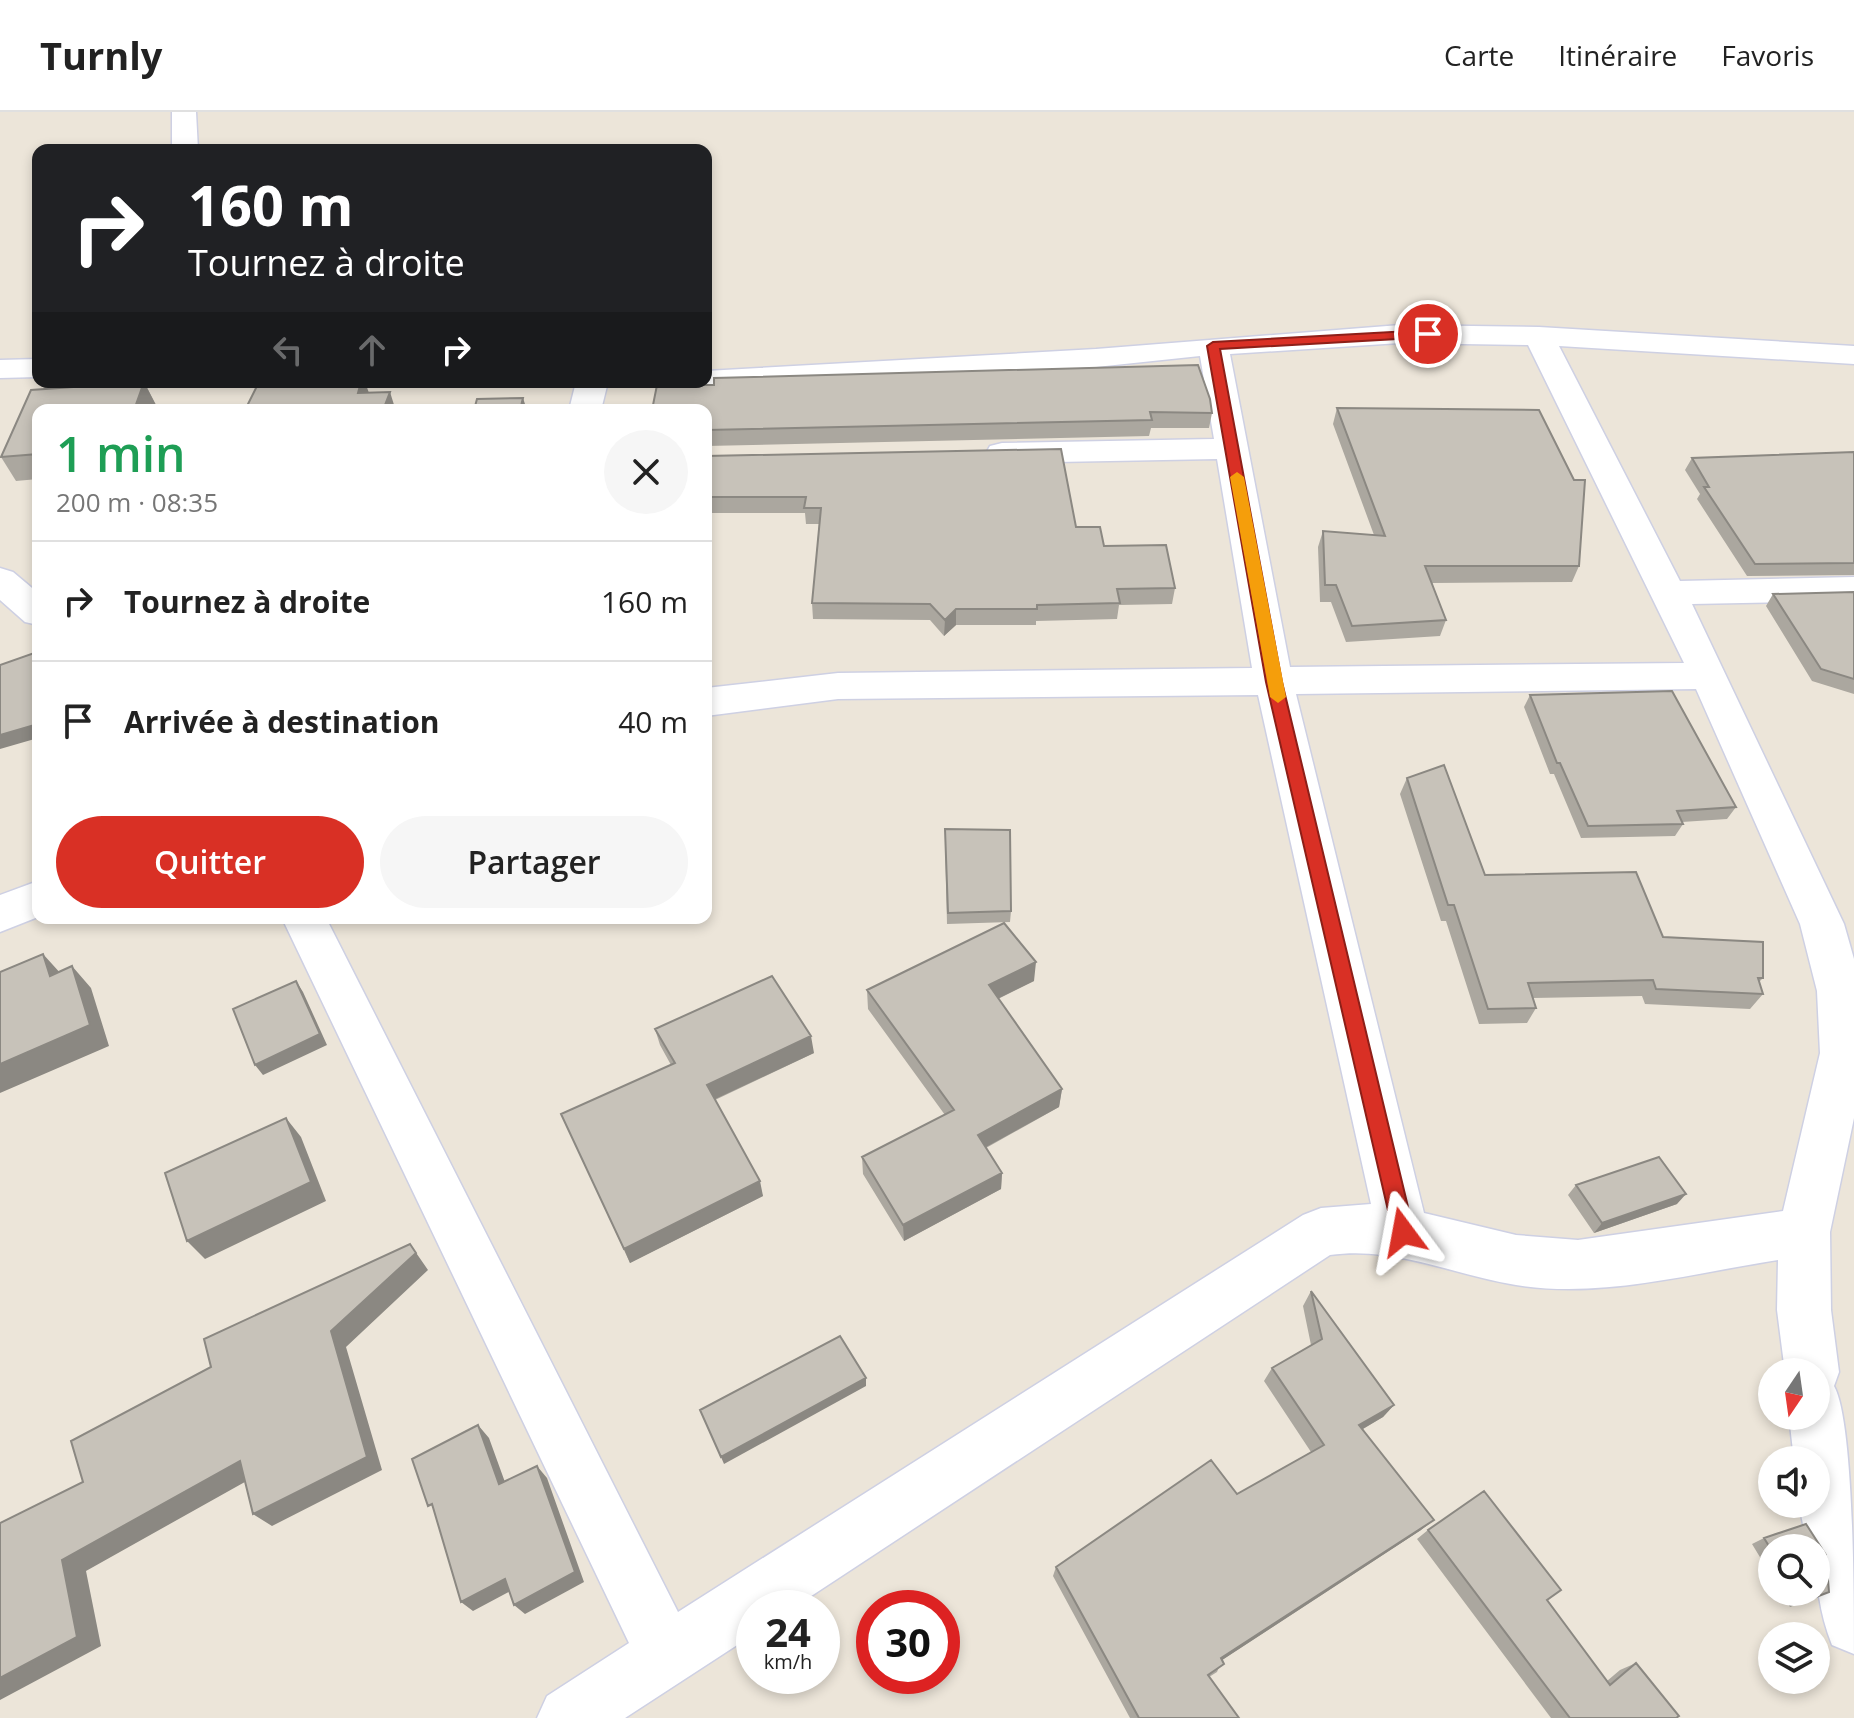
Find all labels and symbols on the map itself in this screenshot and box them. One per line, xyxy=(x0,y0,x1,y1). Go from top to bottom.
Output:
pin xyxy=(1394,300,1462,368)
position arrow xyxy=(1361,1190,1445,1274)
north arrow xyxy=(1758,1358,1830,1430)
speed limit sign: 30 xyxy=(856,1590,960,1694)

